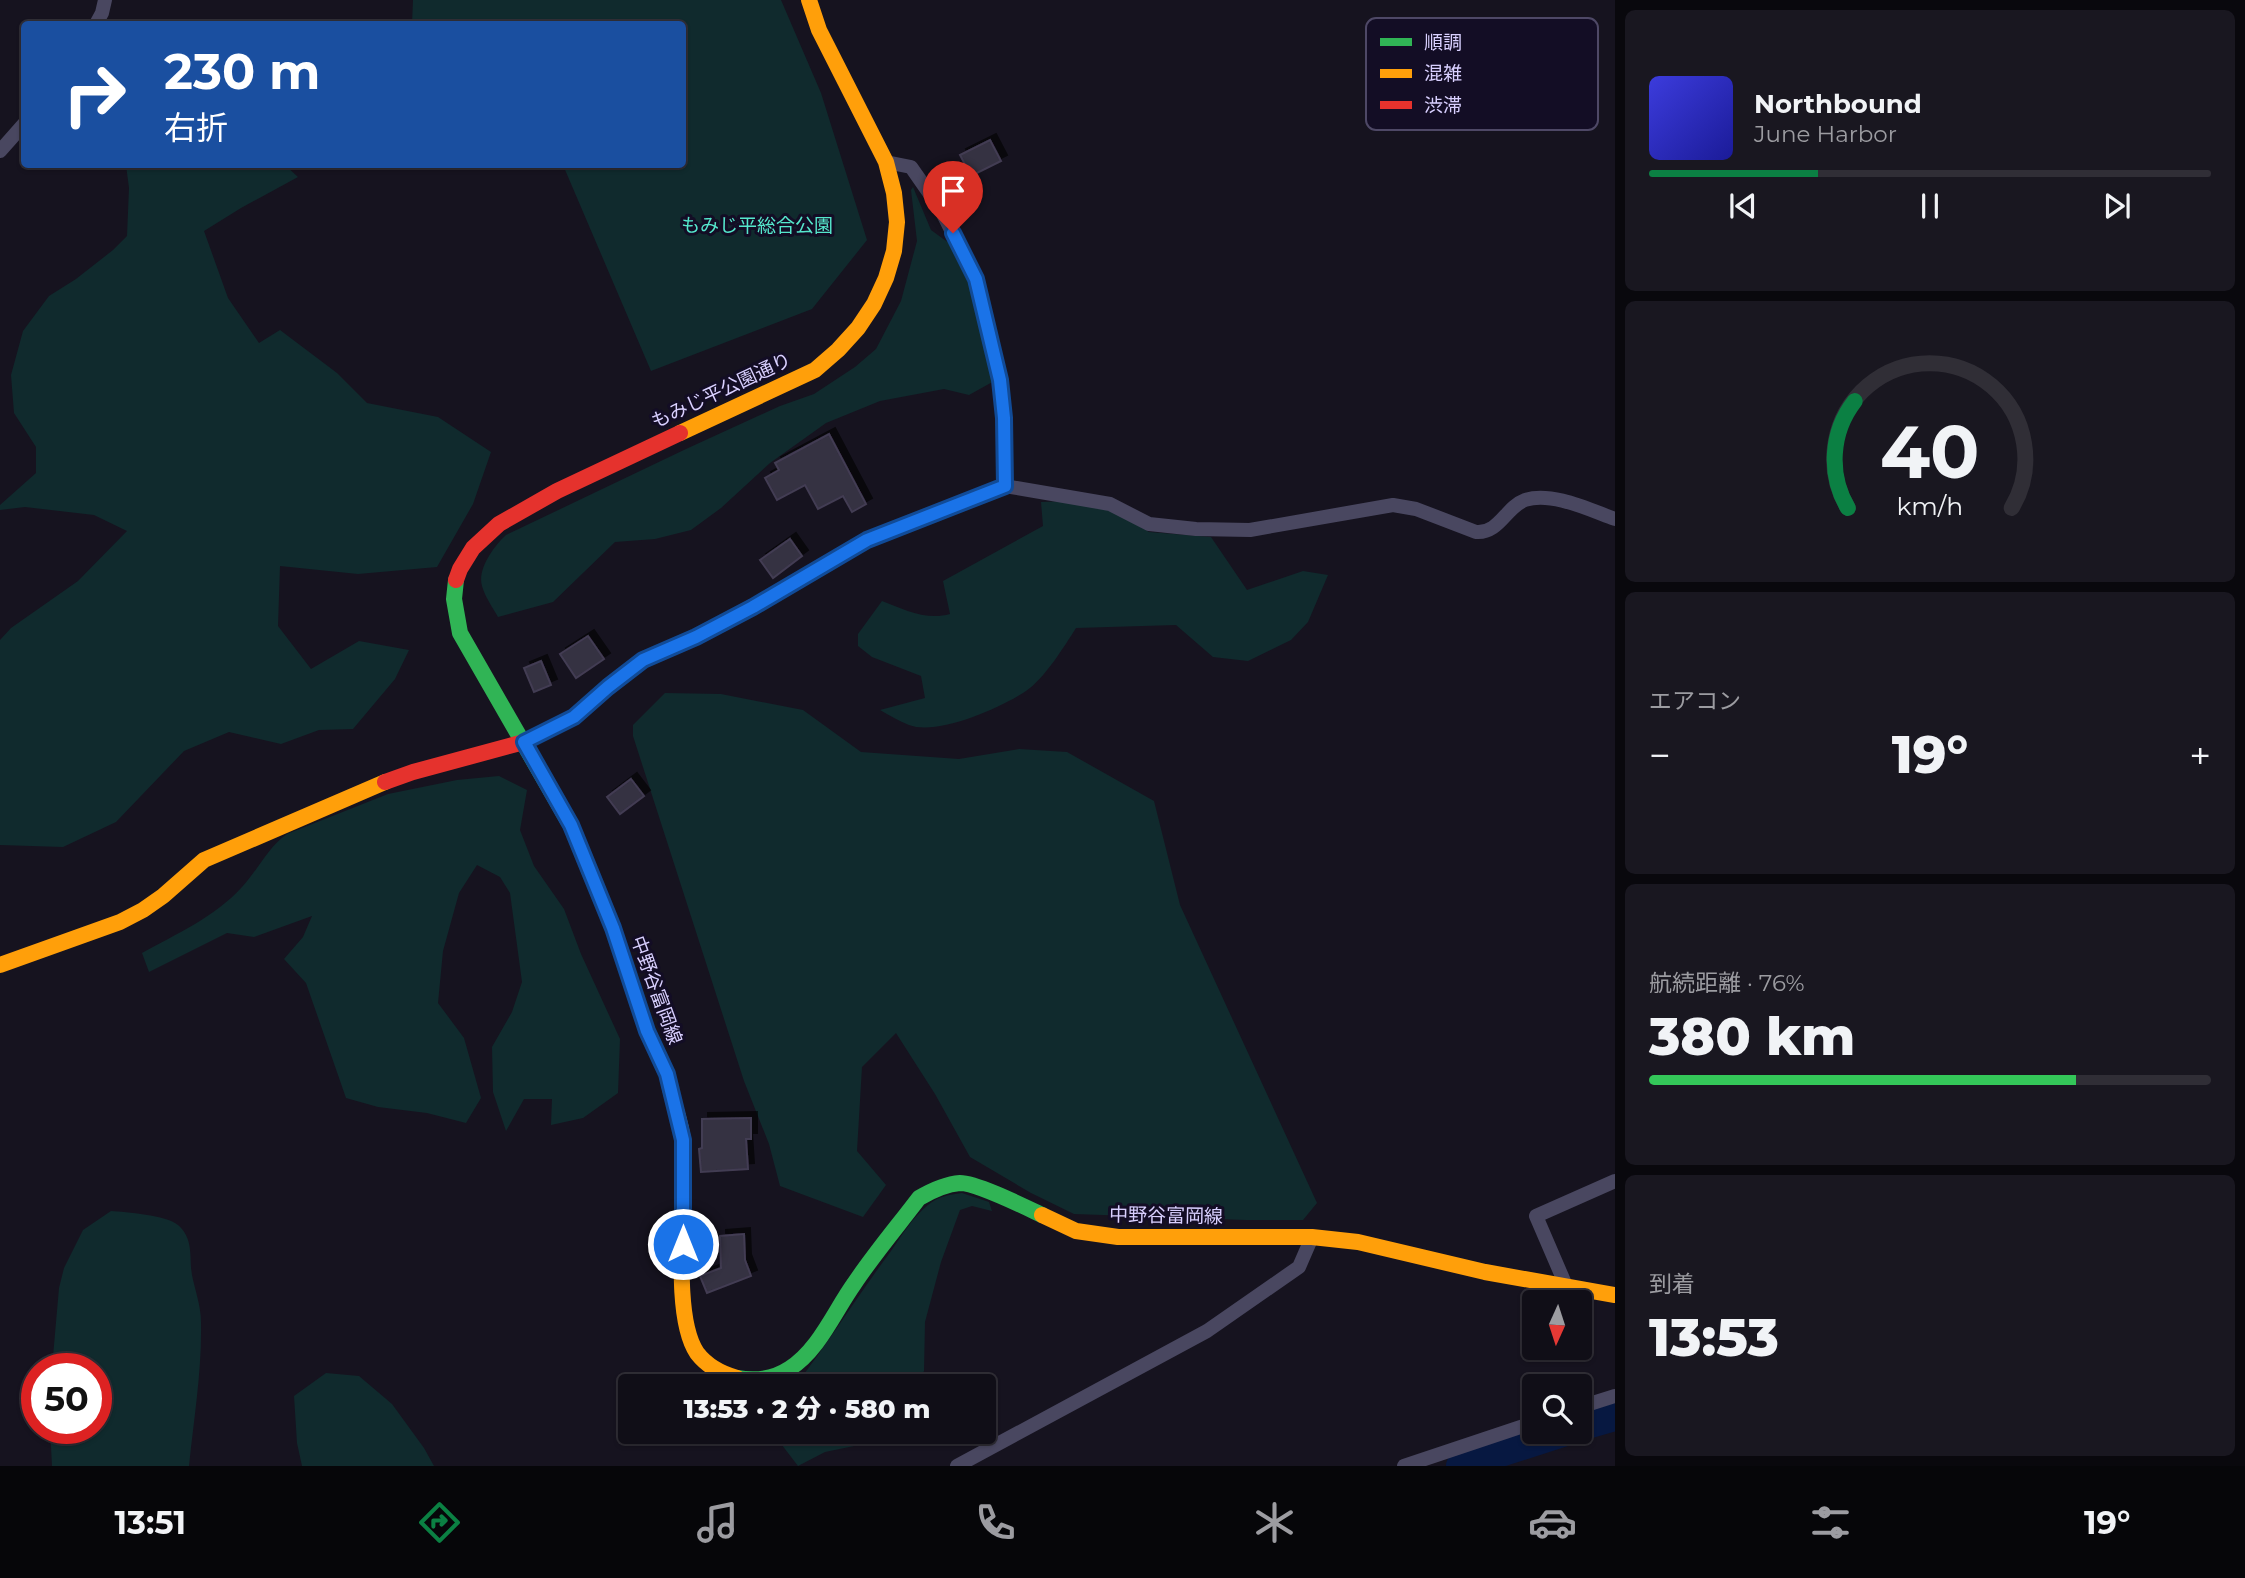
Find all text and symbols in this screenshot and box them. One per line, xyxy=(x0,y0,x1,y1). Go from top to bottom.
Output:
legend xyxy=(1366,18,1598,130)
text: 順調 xyxy=(1424,31,1462,54)
text: 230 m xyxy=(164,42,320,101)
icon: right xyxy=(49,49,140,140)
text: 混雑 xyxy=(1424,62,1462,85)
text: Northbound xyxy=(1754,88,1922,120)
text: 渋滞 xyxy=(1424,94,1462,117)
text: 右折 xyxy=(164,108,228,147)
text: June Harbor xyxy=(1754,120,1897,148)
pin xyxy=(923,161,983,233)
icon: arrive xyxy=(934,172,972,210)
icon: previous xyxy=(1724,187,1762,225)
icon: pause xyxy=(1911,187,1949,225)
icon: next xyxy=(2098,187,2136,225)
park label: もみじ平総合公園 xyxy=(681,214,833,237)
street label: もみじ平公園通り xyxy=(647,348,795,433)
text: 40 xyxy=(1880,408,1980,496)
text: km/h xyxy=(1897,491,1963,521)
text: エアコン xyxy=(1649,687,1741,715)
text: 19° xyxy=(1892,723,1968,786)
text: − xyxy=(1649,732,1671,779)
text: + xyxy=(2189,732,2211,779)
street label: 中野谷富岡線 xyxy=(626,933,687,1048)
text: 航続距離 · 76% xyxy=(1649,969,1805,997)
text: 380 km xyxy=(1649,1005,1855,1068)
street label: 中野谷富岡線 xyxy=(1109,1203,1223,1228)
position arrow xyxy=(646,1207,720,1281)
text: 到着 xyxy=(1649,1270,1695,1298)
north arrow xyxy=(1522,1290,1592,1360)
map controls xyxy=(1522,1290,1592,1444)
text: 13:53 xyxy=(1649,1306,1779,1369)
speed limit sign: 50 xyxy=(21,1353,112,1444)
button: search xyxy=(1522,1374,1592,1444)
text: 13:53 · 2 分 · 580 m xyxy=(684,1393,930,1425)
icon: directions xyxy=(415,1498,464,1547)
icon: music xyxy=(693,1498,742,1547)
icon: phone xyxy=(971,1498,1020,1547)
icon: climate xyxy=(1250,1498,1299,1547)
icon: car xyxy=(1528,1498,1577,1547)
icon: filters xyxy=(1806,1498,1855,1547)
text: 13:51 xyxy=(115,1503,186,1542)
text: 19° xyxy=(2084,1503,2130,1542)

